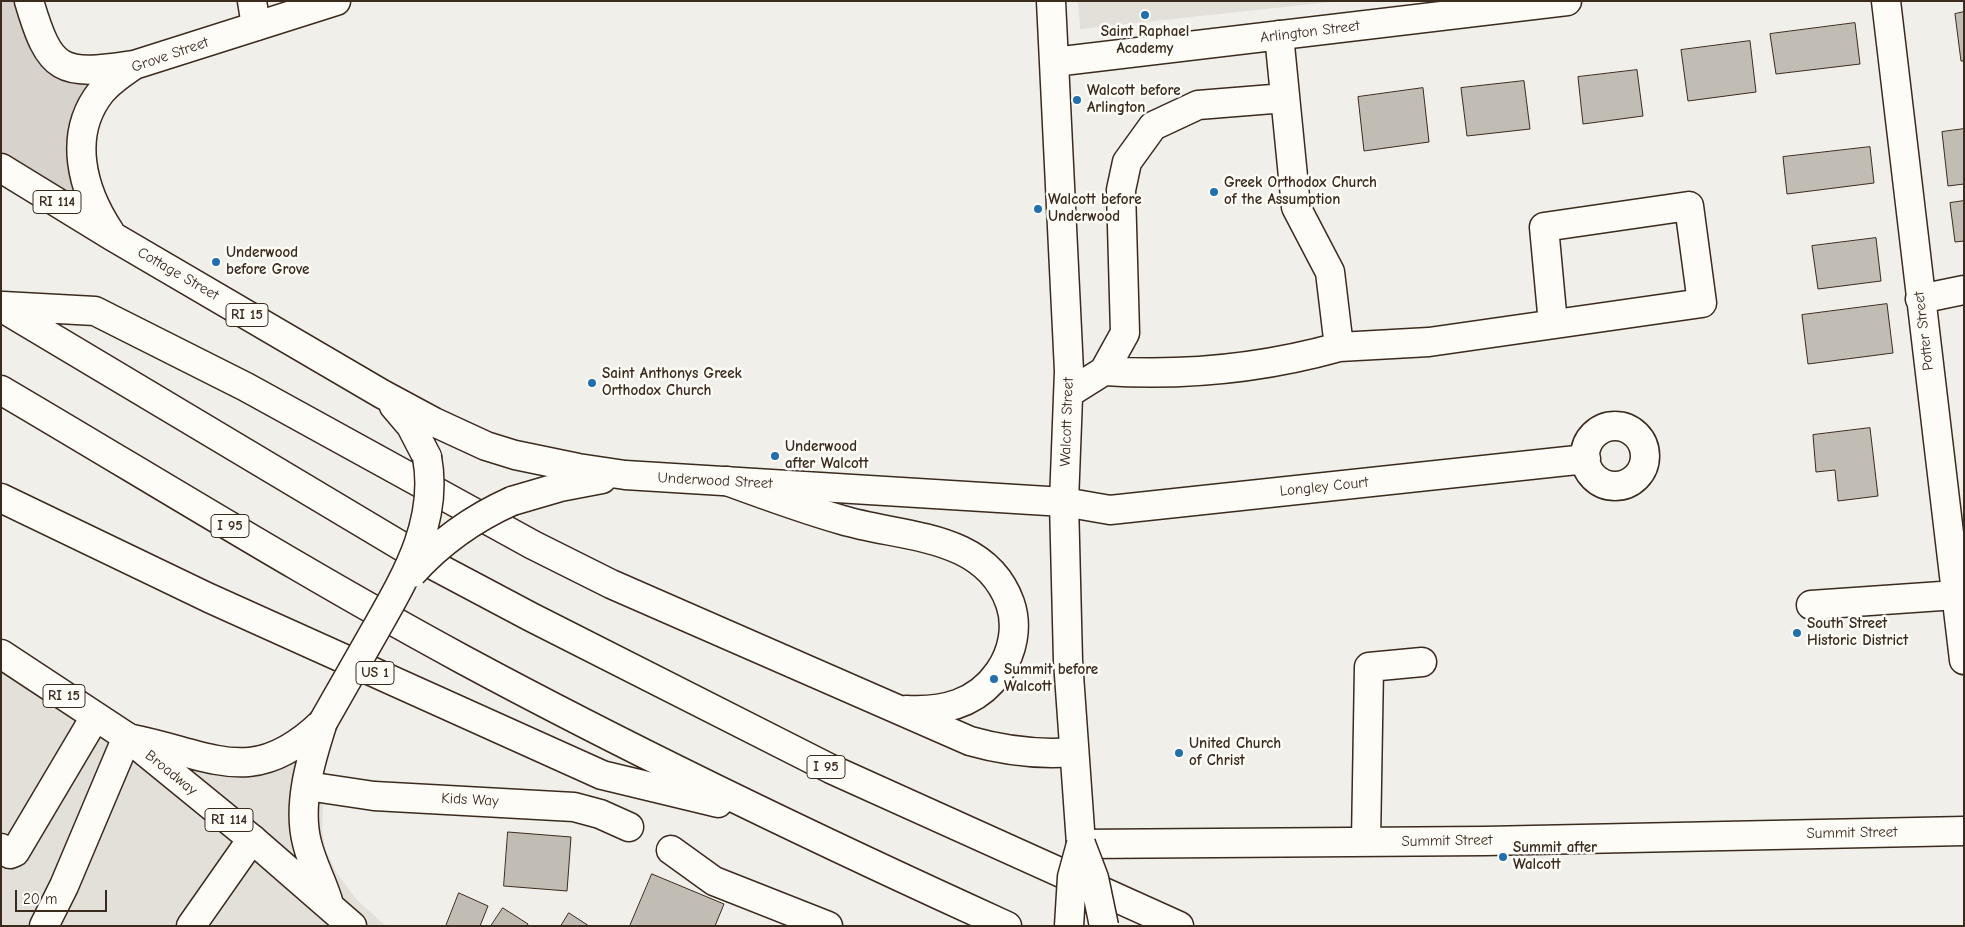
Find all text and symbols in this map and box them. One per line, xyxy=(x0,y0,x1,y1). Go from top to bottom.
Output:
marker: Saint Raphael Academy xyxy=(1139,9,1151,21)
street label: Arlington Street xyxy=(1259,17,1361,47)
place label: Saint Raphael Academy xyxy=(1101,23,1189,58)
street label: Grove Street xyxy=(129,33,211,77)
place label: Walcott before Arlington xyxy=(1087,82,1181,117)
marker: Walcott before Arlington xyxy=(1071,94,1083,106)
place label: Greek Orthodox Church of the Assumption xyxy=(1224,174,1377,209)
marker: Greek Orthodox Church of the Assumption xyxy=(1208,186,1220,198)
road number: RI 114 xyxy=(33,190,81,213)
place label: Walcott before Underwood xyxy=(1048,191,1142,226)
marker: Walcott before Underwood xyxy=(1032,203,1044,215)
street label: Cottage Street xyxy=(134,243,222,305)
place label: Underwood before Grove xyxy=(226,244,309,279)
marker: Underwood before Grove xyxy=(210,256,222,268)
street label: Potter Street xyxy=(1910,290,1938,372)
road number: RI 15 xyxy=(226,304,268,326)
place label: Saint Anthonys Greek Orthodox Church xyxy=(602,365,742,400)
marker: Saint Anthonys Greek Orthodox Church xyxy=(586,377,598,389)
street label: Walcott Street xyxy=(1056,377,1078,467)
place label: Underwood after Walcott xyxy=(785,438,868,473)
marker: Underwood after Walcott xyxy=(769,450,781,462)
street label: Underwood Street xyxy=(657,469,773,493)
street label: Longley Court xyxy=(1279,473,1369,501)
road number: I 95 xyxy=(211,514,249,538)
place label: South Street Historic District xyxy=(1807,615,1908,650)
marker: South Street Historic District xyxy=(1791,627,1803,639)
road number: US 1 xyxy=(356,661,394,684)
place label: Summit before Walcott xyxy=(1004,661,1098,696)
marker: Summit before Walcott xyxy=(988,673,1000,685)
road number: RI 15 xyxy=(43,684,85,708)
place label: United Church of Christ xyxy=(1189,735,1281,770)
street label: Broadway xyxy=(141,747,201,799)
marker: United Church of Christ xyxy=(1173,747,1185,759)
road number: I 95 xyxy=(807,756,845,779)
street label: Kids Way xyxy=(441,790,499,810)
road number: RI 114 xyxy=(205,808,253,832)
street label: Summit Street xyxy=(1806,823,1898,843)
street label: Summit Street xyxy=(1401,831,1493,851)
place label: Summit after Walcott xyxy=(1513,839,1597,874)
marker: Summit after Walcott xyxy=(1497,851,1509,863)
scale bar xyxy=(18,880,110,912)
text: 20 m xyxy=(23,890,57,908)

